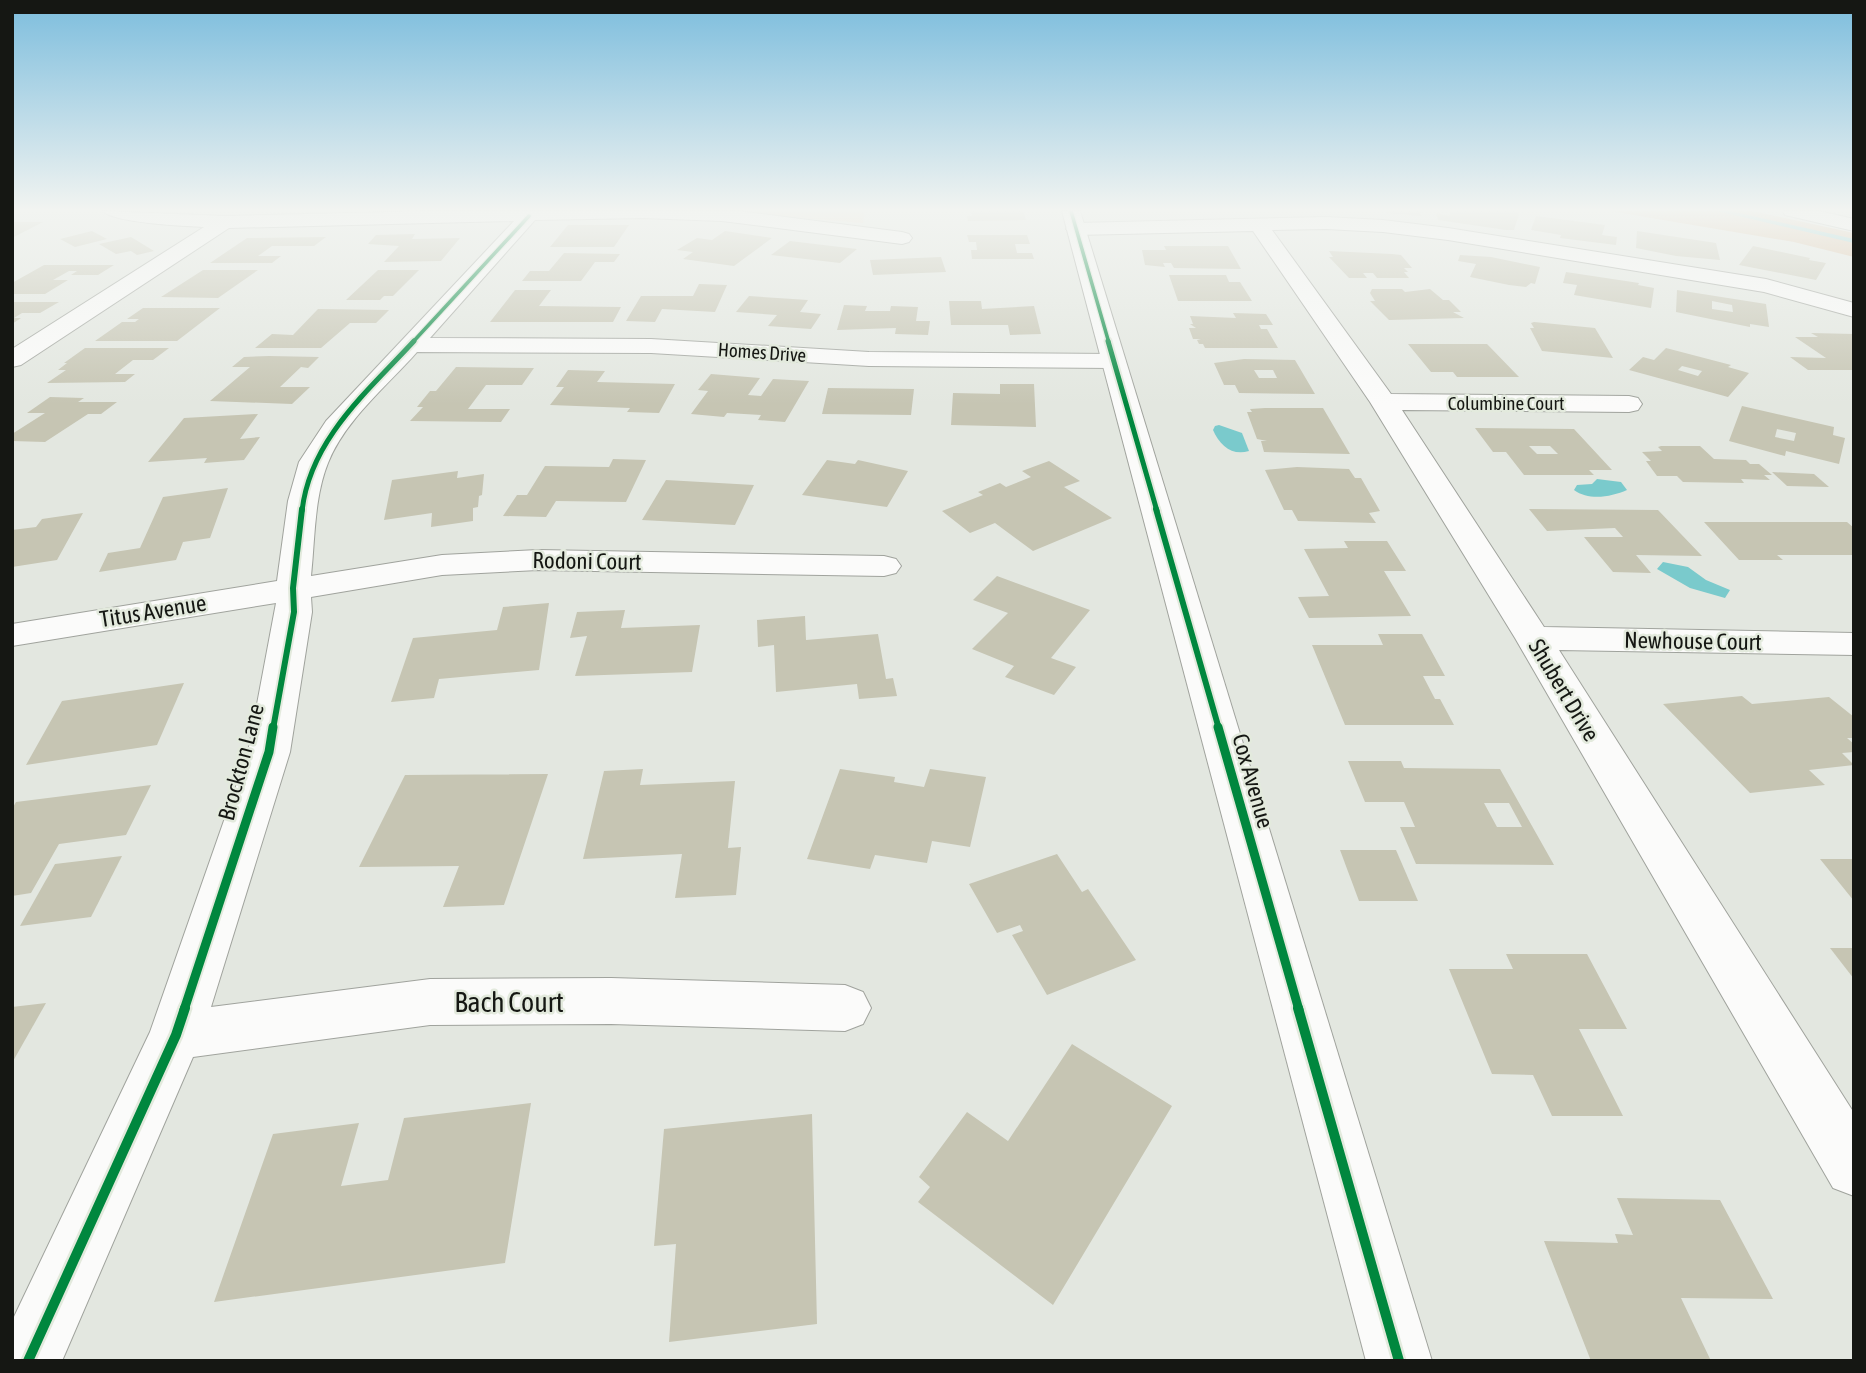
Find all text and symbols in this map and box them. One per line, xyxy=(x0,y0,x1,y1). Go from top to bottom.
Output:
street label: Homes Drive xyxy=(717,338,807,366)
street label: Columbine Court xyxy=(1448,392,1564,414)
street label: Rodoni Court xyxy=(532,547,642,575)
street label: Titus Avenue xyxy=(98,590,208,632)
street label: Newhouse Court xyxy=(1624,627,1762,655)
street label: Shubert Drive xyxy=(1523,634,1605,746)
street label: Brockton Lane xyxy=(213,701,269,823)
street label: Cox Avenue xyxy=(1227,731,1279,831)
street label: Bach Court xyxy=(454,986,564,1018)

